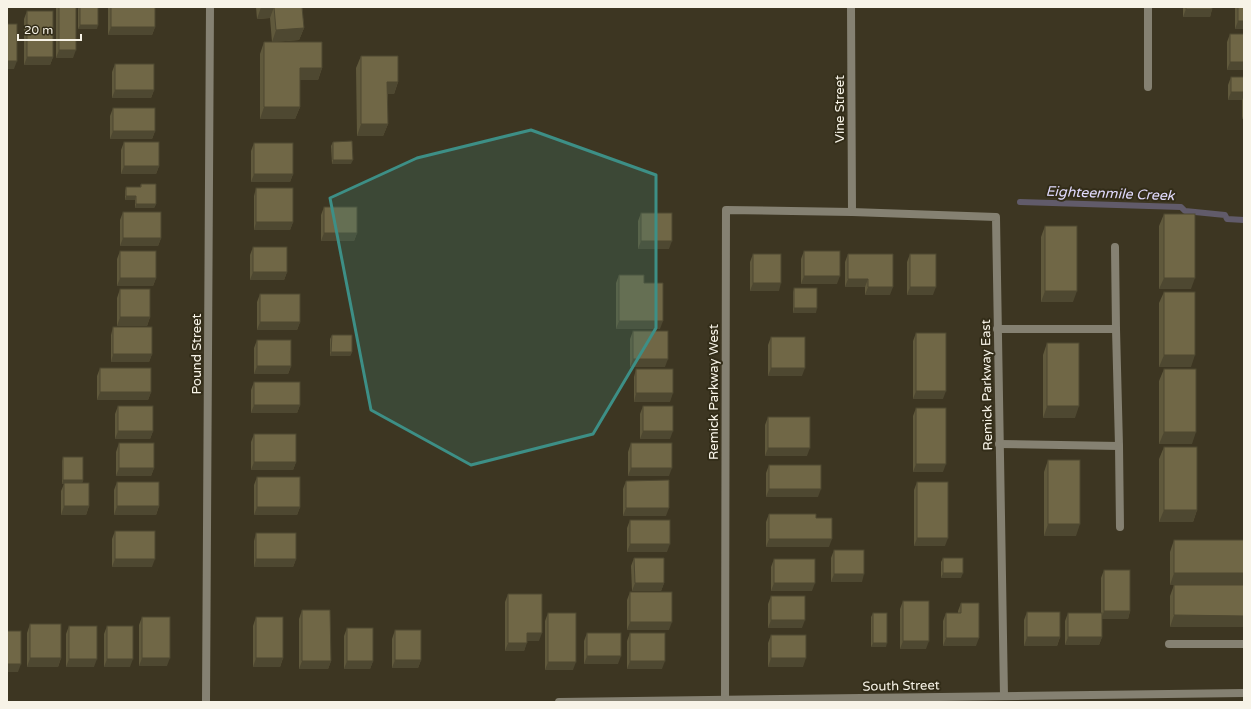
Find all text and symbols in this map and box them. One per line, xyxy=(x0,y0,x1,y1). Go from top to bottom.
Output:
scale bar xyxy=(18,16,81,42)
text: 20 m xyxy=(24,23,53,37)
street label: Vine Street xyxy=(832,75,848,143)
water label: Eighteenmile Creek xyxy=(1045,183,1176,204)
street label: Pound Street xyxy=(189,313,205,395)
street label: Remick Parkway East xyxy=(978,319,996,451)
street label: Remick Parkway West xyxy=(706,324,722,460)
street label: South Street xyxy=(862,677,940,695)

